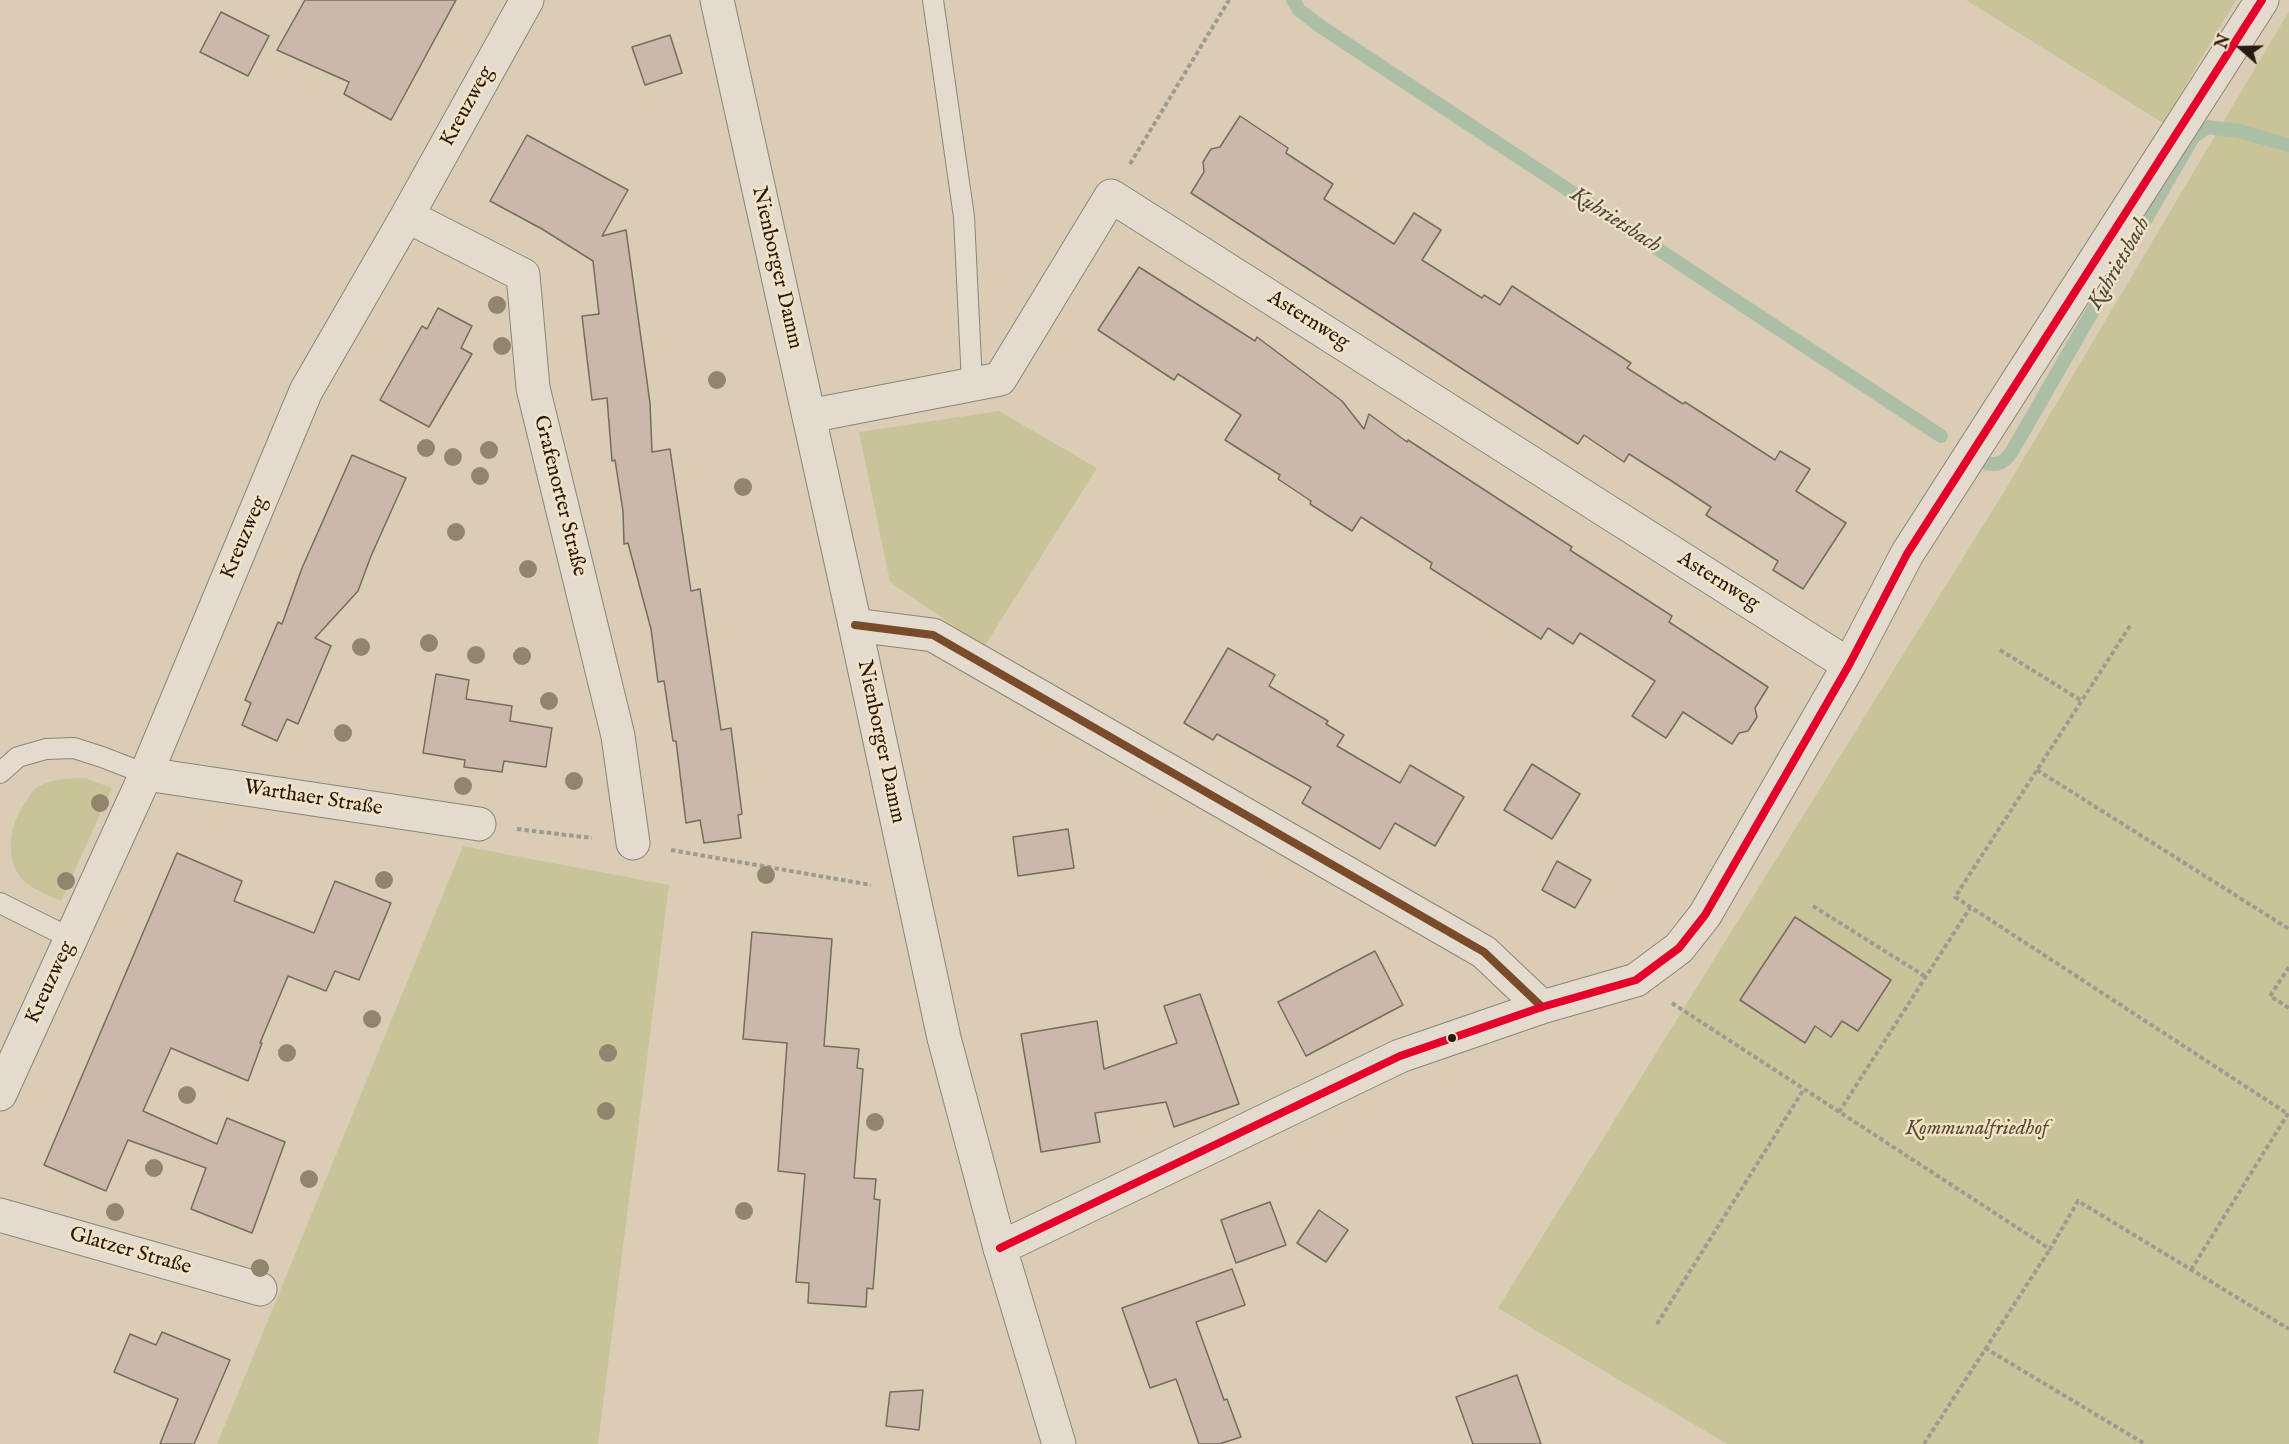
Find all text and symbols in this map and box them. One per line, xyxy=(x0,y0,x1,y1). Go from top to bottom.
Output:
north arrow xyxy=(2211,18,2271,78)
text: N xyxy=(2212,32,2236,52)
street label: Kreuzweg xyxy=(436,62,500,152)
water label: Kuhrietsbach xyxy=(1565,182,1665,260)
street label: Nienborger Damm xyxy=(745,184,807,352)
water label: Kuhrietsbach xyxy=(2083,213,2157,315)
street label: Asternweg xyxy=(1262,286,1354,356)
street label: Grafenorter Straße xyxy=(527,413,591,579)
street label: Kreuzweg xyxy=(216,493,274,583)
street label: Asternweg xyxy=(1672,547,1764,617)
street label: Nienborger Damm xyxy=(850,658,910,826)
street label: Warthaer Straße xyxy=(242,776,384,822)
street label: Kreuzweg xyxy=(21,938,81,1028)
unlabelled marker xyxy=(1446,1032,1458,1044)
park label: Kommunalfriedhof xyxy=(1906,1117,2048,1143)
street label: Glatzer Straße xyxy=(66,1223,194,1281)

